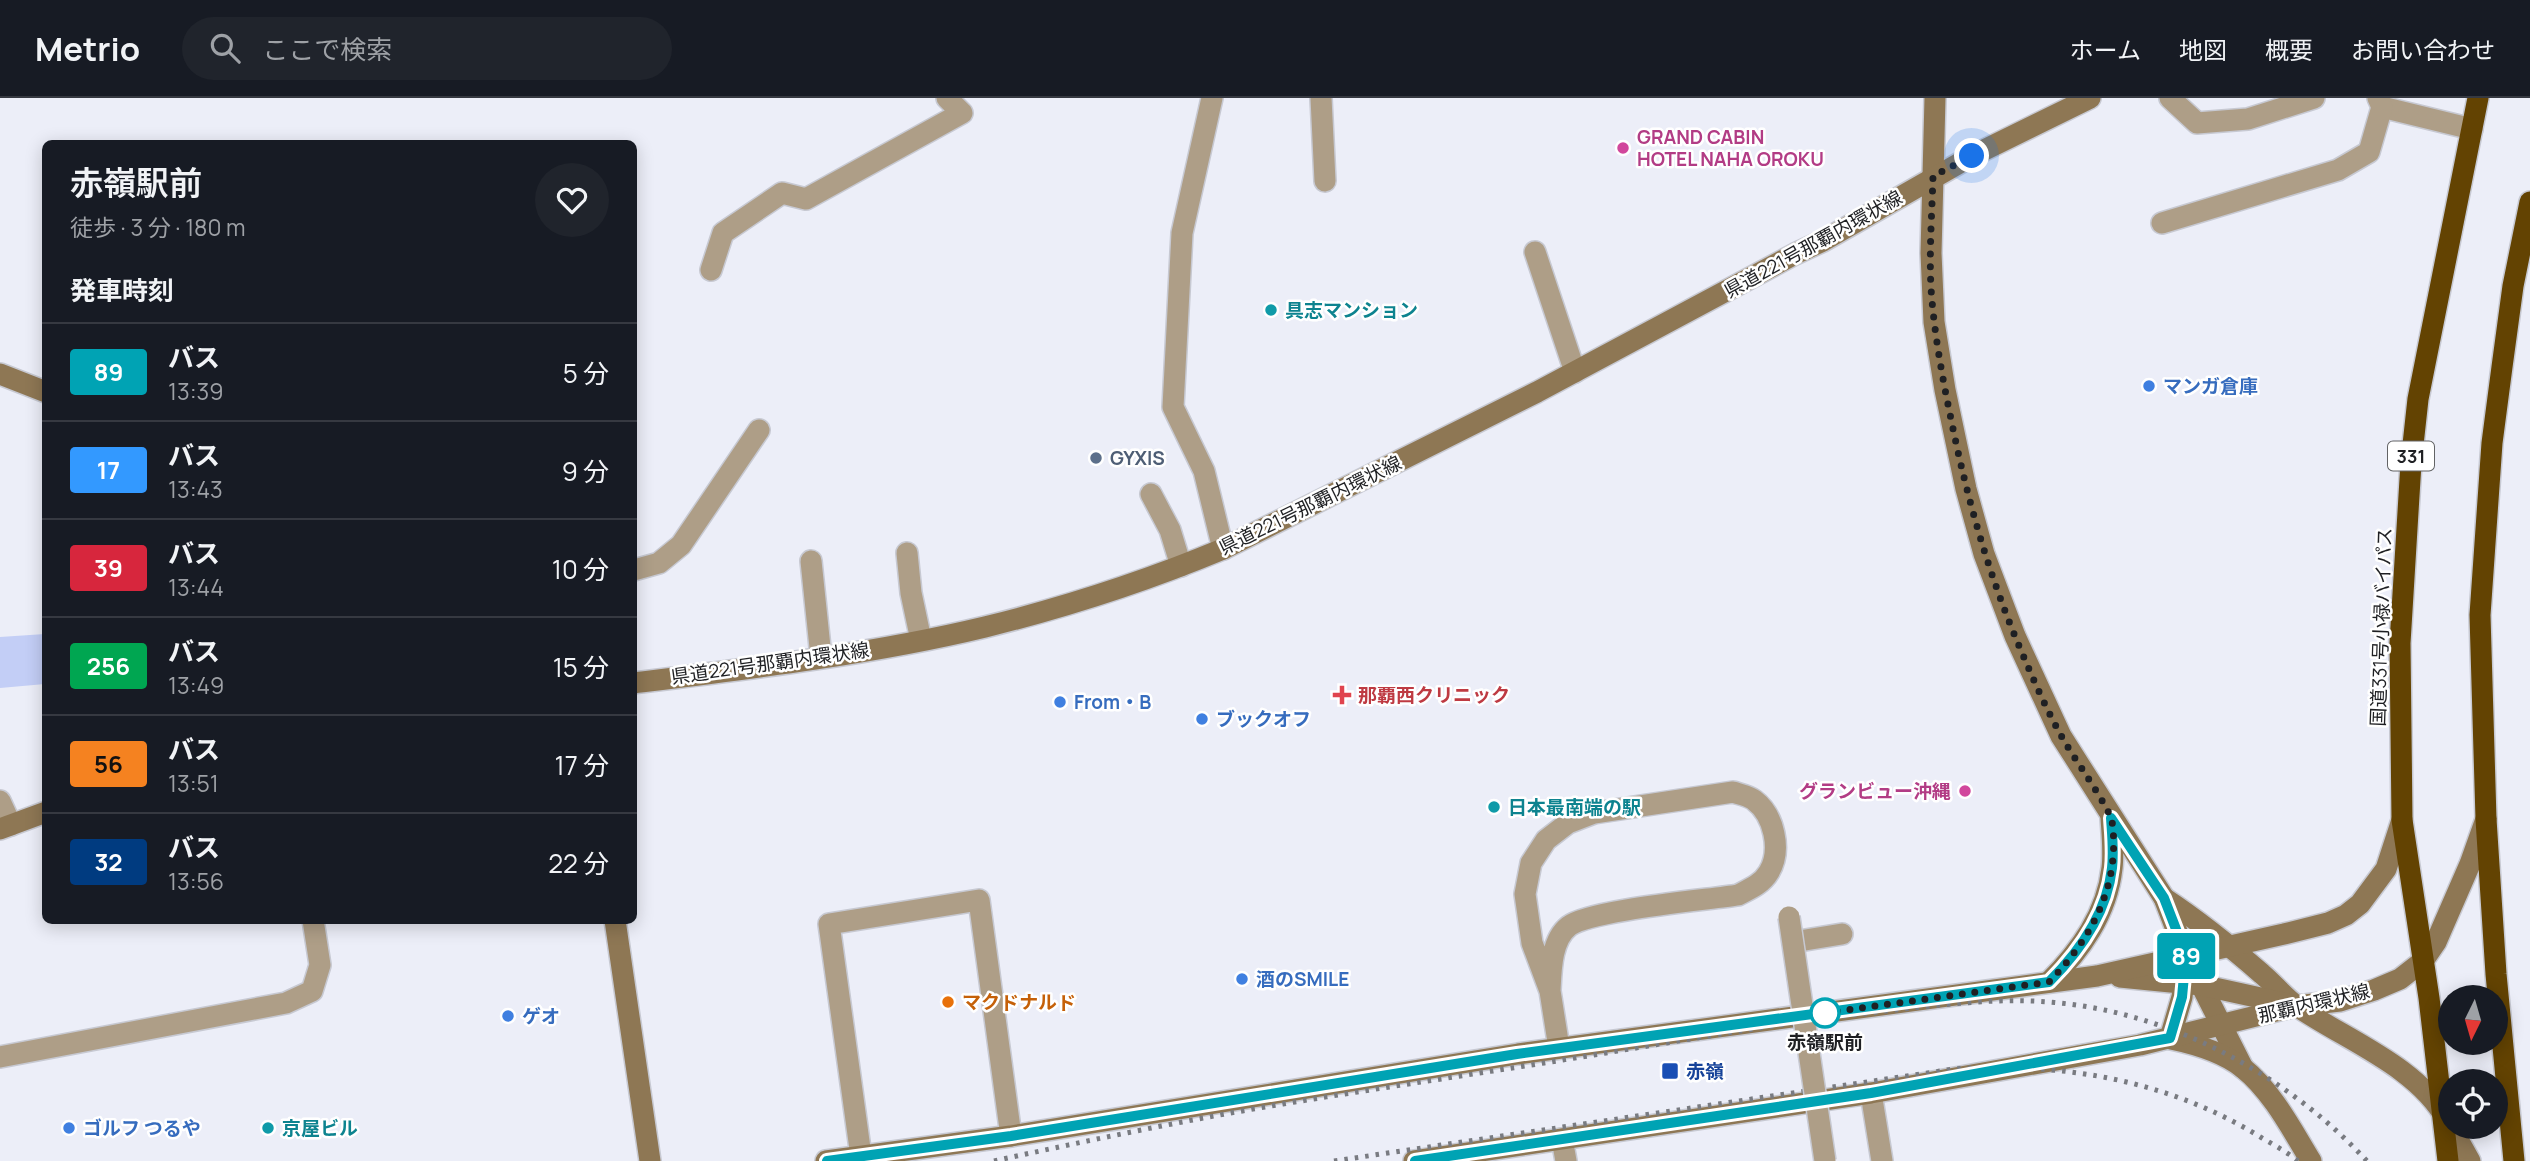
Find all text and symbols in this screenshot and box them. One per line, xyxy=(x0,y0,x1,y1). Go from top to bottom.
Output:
search box xyxy=(182,17,672,80)
text: Metrio xyxy=(35,26,140,71)
icon: search xyxy=(206,29,244,67)
text: ここで検索 xyxy=(262,31,392,67)
text: ホーム xyxy=(2070,33,2141,66)
text: 地図 xyxy=(2179,33,2227,66)
text: 概要 xyxy=(2265,33,2313,66)
text: お問い合わせ xyxy=(2351,33,2495,66)
place label: GRAND CABIN HOTEL NAHA OROKU xyxy=(1637,124,1824,172)
your location xyxy=(1954,138,1989,173)
marker: GRAND CABIN HOTEL NAHA OROKU xyxy=(1615,140,1631,156)
text: 赤嶺駅前 xyxy=(70,160,202,205)
button: heart xyxy=(535,163,609,237)
street label: 県道221号那覇内環状線 xyxy=(1719,184,1907,304)
text: 徒歩 · 3 分 · 180 m xyxy=(70,211,246,243)
text: 発車時刻 xyxy=(70,272,174,308)
place label: 具志マンション xyxy=(1285,297,1418,323)
marker: 具志マンション xyxy=(1263,302,1279,318)
text: バス xyxy=(168,339,220,375)
text: 89 xyxy=(94,355,123,388)
text: 5 分 xyxy=(563,355,609,391)
place label: マンガ倉庫 xyxy=(2163,373,2258,399)
text: 13:39 xyxy=(168,375,224,407)
marker: マンガ倉庫 xyxy=(2141,378,2157,394)
text: バス xyxy=(168,437,220,473)
road number: 331 xyxy=(2388,442,2434,470)
place label: GYXIS xyxy=(1110,445,1165,471)
street label: 県道221号那覇内環状線 xyxy=(1214,449,1406,561)
marker: GYXIS xyxy=(1088,450,1104,466)
text: 17 xyxy=(97,453,120,486)
text: 9 分 xyxy=(562,453,609,489)
text: 13:43 xyxy=(168,473,223,505)
street label: 国道331号小禄バイパス xyxy=(2365,527,2397,727)
text: バス xyxy=(168,535,220,571)
text: 39 xyxy=(94,551,123,584)
text: 10 分 xyxy=(552,551,609,587)
text: 13:44 xyxy=(168,571,224,603)
text: バス xyxy=(168,633,220,669)
street label: 県道221号那覇内環状線 xyxy=(669,636,871,690)
text: 256 xyxy=(87,649,130,682)
text: 15 分 xyxy=(553,649,609,685)
text: 13:49 xyxy=(168,669,224,701)
place label: 那覇西クリニック xyxy=(1358,682,1510,708)
marker: 那覇西クリニック xyxy=(1332,685,1352,705)
place label: From・B xyxy=(1074,689,1151,715)
marker: From・B xyxy=(1052,694,1068,710)
place label: ブックオフ xyxy=(1216,706,1311,732)
marker: ブックオフ xyxy=(1194,711,1210,727)
text: バス xyxy=(168,731,220,767)
text: 56 xyxy=(94,747,123,780)
text: 17 分 xyxy=(555,747,609,783)
text: 13:51 xyxy=(168,767,219,799)
place label: グランビュー沖縄 xyxy=(1799,778,1951,804)
marker: グランビュー沖縄 xyxy=(1957,783,1973,799)
place label: 日本最南端の駅 xyxy=(1508,794,1641,820)
marker: 日本最南端の駅 xyxy=(1486,799,1502,815)
text: バス xyxy=(168,829,220,865)
text: 32 xyxy=(94,845,123,878)
text: 22 分 xyxy=(548,845,609,881)
text: 13:56 xyxy=(168,865,224,897)
line badge: 89 xyxy=(2154,933,2218,979)
text: 89 xyxy=(2171,939,2201,972)
place label: 酒のSMILE xyxy=(1256,966,1349,992)
marker: 酒のSMILE xyxy=(1234,971,1250,987)
street label: 那覇内環状線 xyxy=(2256,978,2372,1028)
north arrow xyxy=(2438,985,2508,1055)
map controls xyxy=(2438,985,2508,1139)
place label: マクドナルド xyxy=(962,989,1076,1015)
marker: マクドナルド xyxy=(940,994,956,1010)
marker: 赤嶺駅前 xyxy=(1810,998,1840,1028)
place label: ゲオ xyxy=(522,1003,560,1029)
marker: ゲオ xyxy=(500,1008,516,1024)
place label: 赤嶺駅前 xyxy=(1787,1029,1863,1055)
place label: 赤嶺 xyxy=(1686,1058,1724,1084)
marker: 赤嶺 xyxy=(1660,1061,1680,1081)
button: locate xyxy=(2438,1069,2508,1139)
place label: ゴルフ つるや xyxy=(83,1115,201,1141)
place label: 京屋ビル xyxy=(282,1115,358,1141)
marker: ゴルフ つるや xyxy=(61,1120,77,1136)
marker: 京屋ビル xyxy=(260,1120,276,1136)

